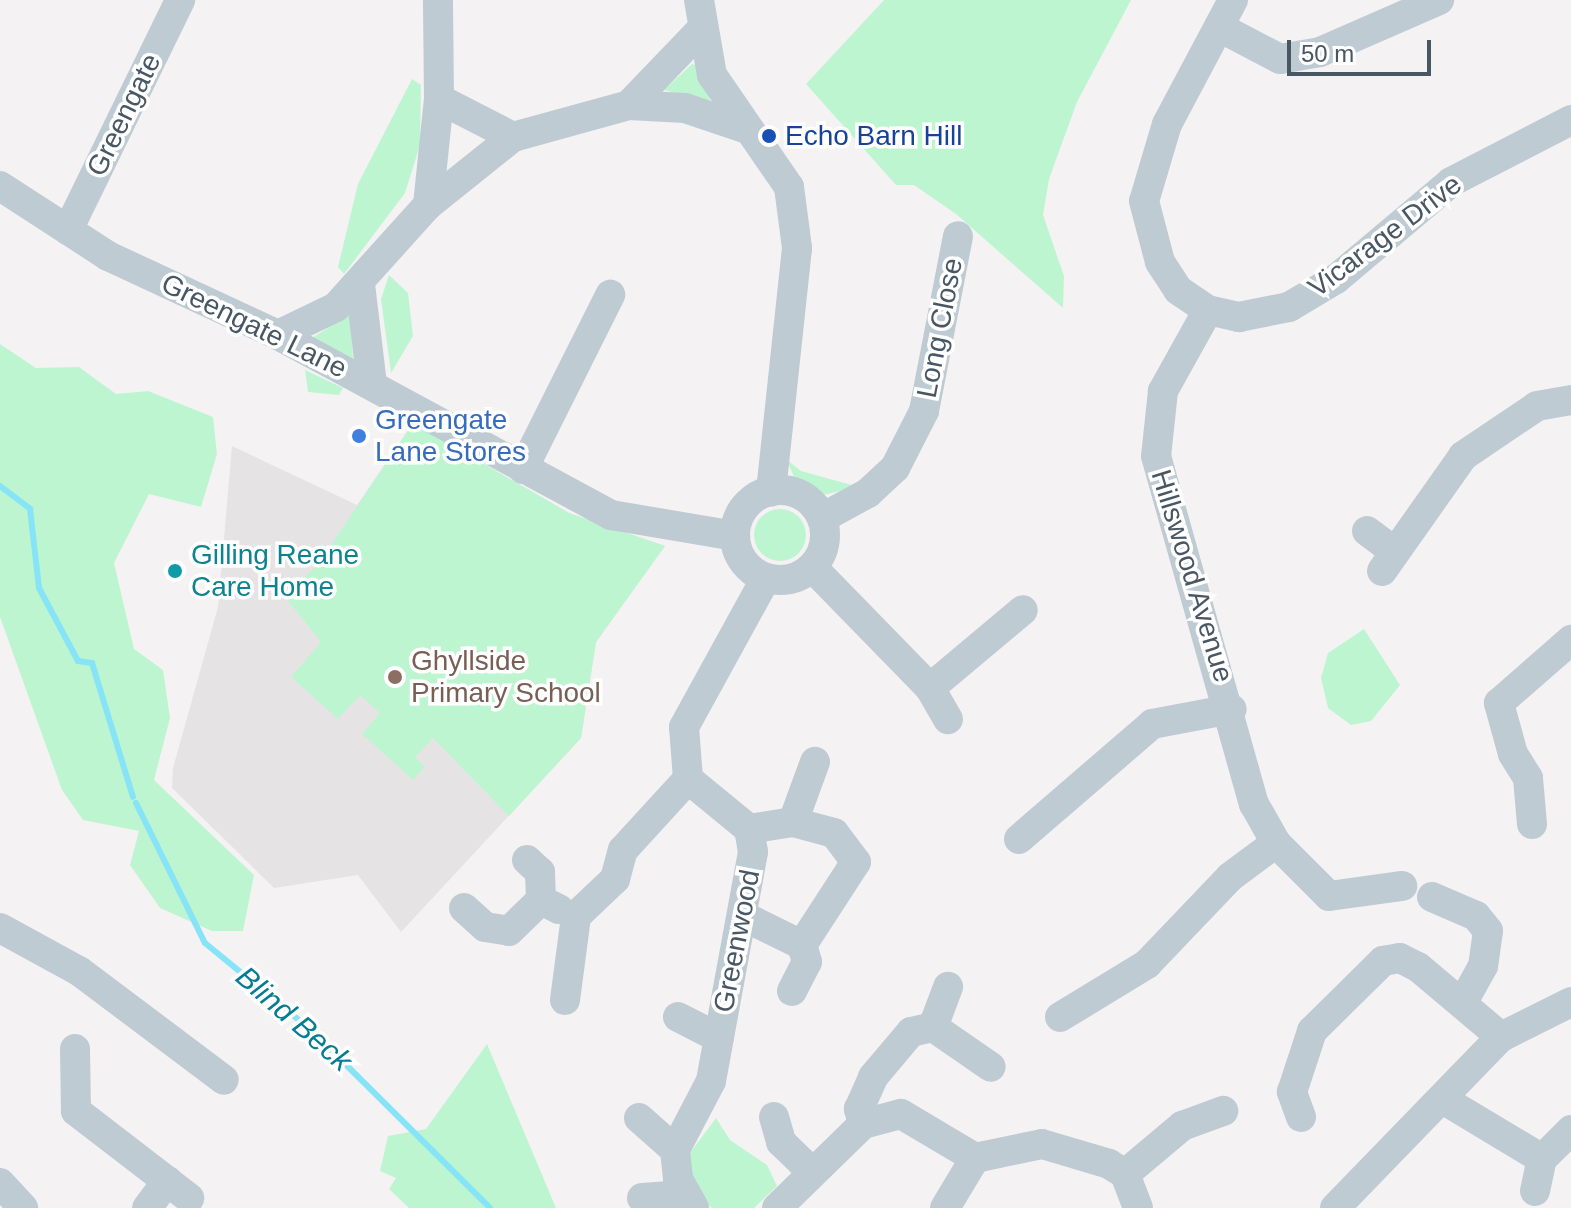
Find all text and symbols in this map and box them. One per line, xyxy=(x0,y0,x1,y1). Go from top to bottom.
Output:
scale bar xyxy=(1291,24,1435,74)
text: 50 m xyxy=(1301,40,1354,67)
street label: Greengate xyxy=(80,48,168,182)
place label: Echo Barn Hill xyxy=(785,119,962,153)
marker: Echo Barn Hill xyxy=(760,127,778,145)
street label: Vicarage Drive xyxy=(1302,167,1468,305)
street label: Long Close xyxy=(910,255,970,401)
street label: Greengate Lane xyxy=(156,267,352,385)
place label: Greengate Lane Stores xyxy=(375,403,526,469)
marker: Greengate Lane Stores xyxy=(350,427,368,445)
street label: Hillswood Avenue xyxy=(1143,465,1241,687)
place label: Gilling Reane Care Home xyxy=(191,538,359,604)
marker: Gilling Reane Care Home xyxy=(166,562,184,580)
place label: Ghyllside Primary School xyxy=(411,644,601,710)
marker: Ghyllside Primary School xyxy=(386,668,404,686)
street label: Greenwood xyxy=(707,867,767,1015)
water label: Blind Beck xyxy=(229,959,359,1079)

